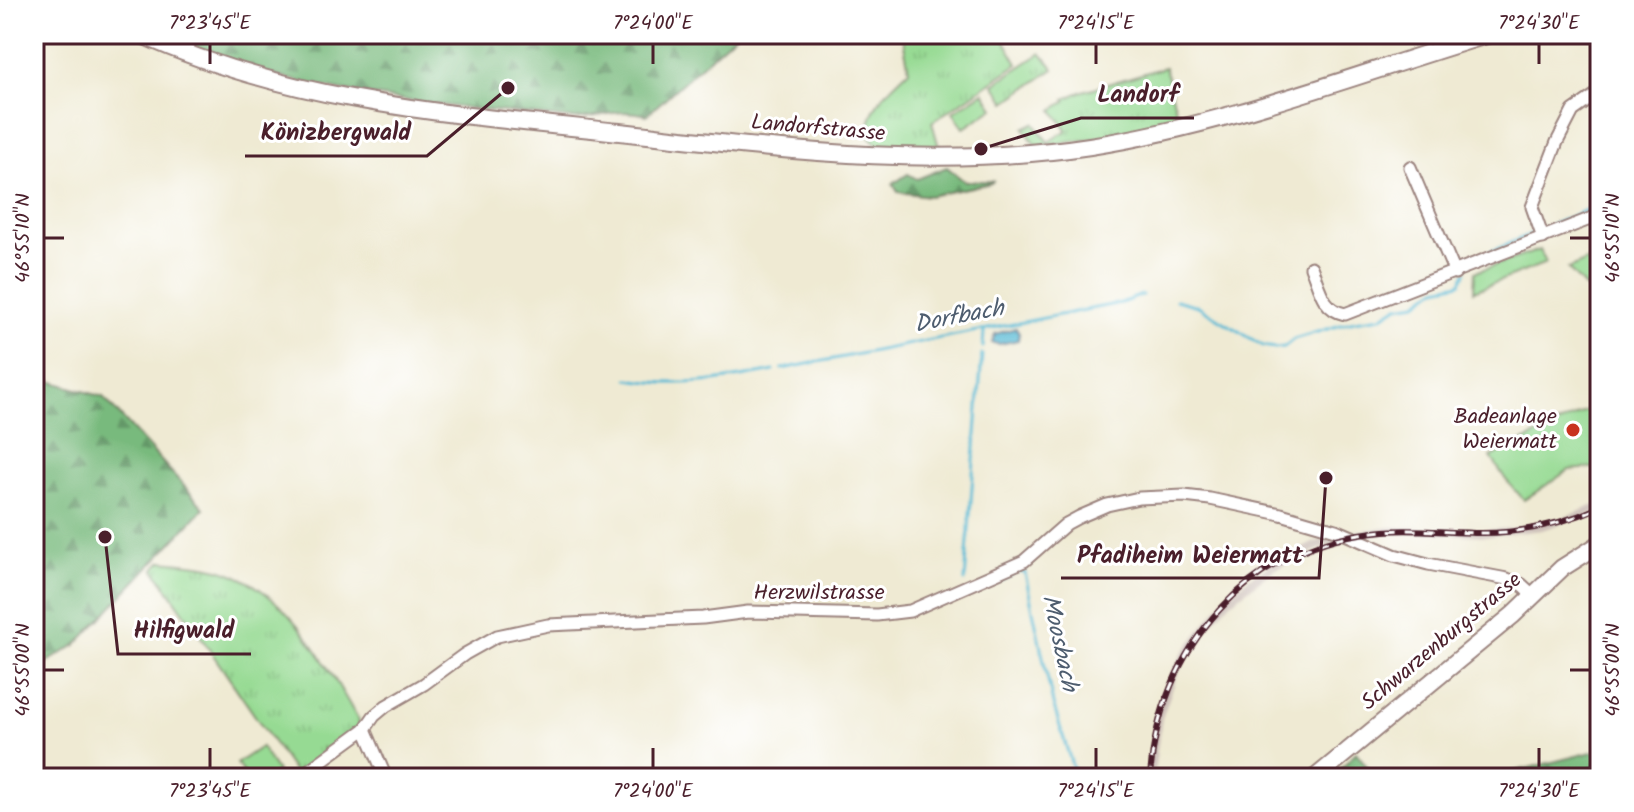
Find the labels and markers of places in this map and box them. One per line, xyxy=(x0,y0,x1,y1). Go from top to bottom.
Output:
callout: Landorf xyxy=(1081,70,1194,118)
callout: Könizbergwald xyxy=(245,108,427,156)
place label: Badeanlage Weiermatt xyxy=(1454,400,1557,460)
marker: Badeanlage Weiermatt xyxy=(1564,421,1582,439)
callout: Pfadiheim Weiermatt xyxy=(1061,530,1319,578)
callout: Hilfigwald xyxy=(118,606,251,654)

